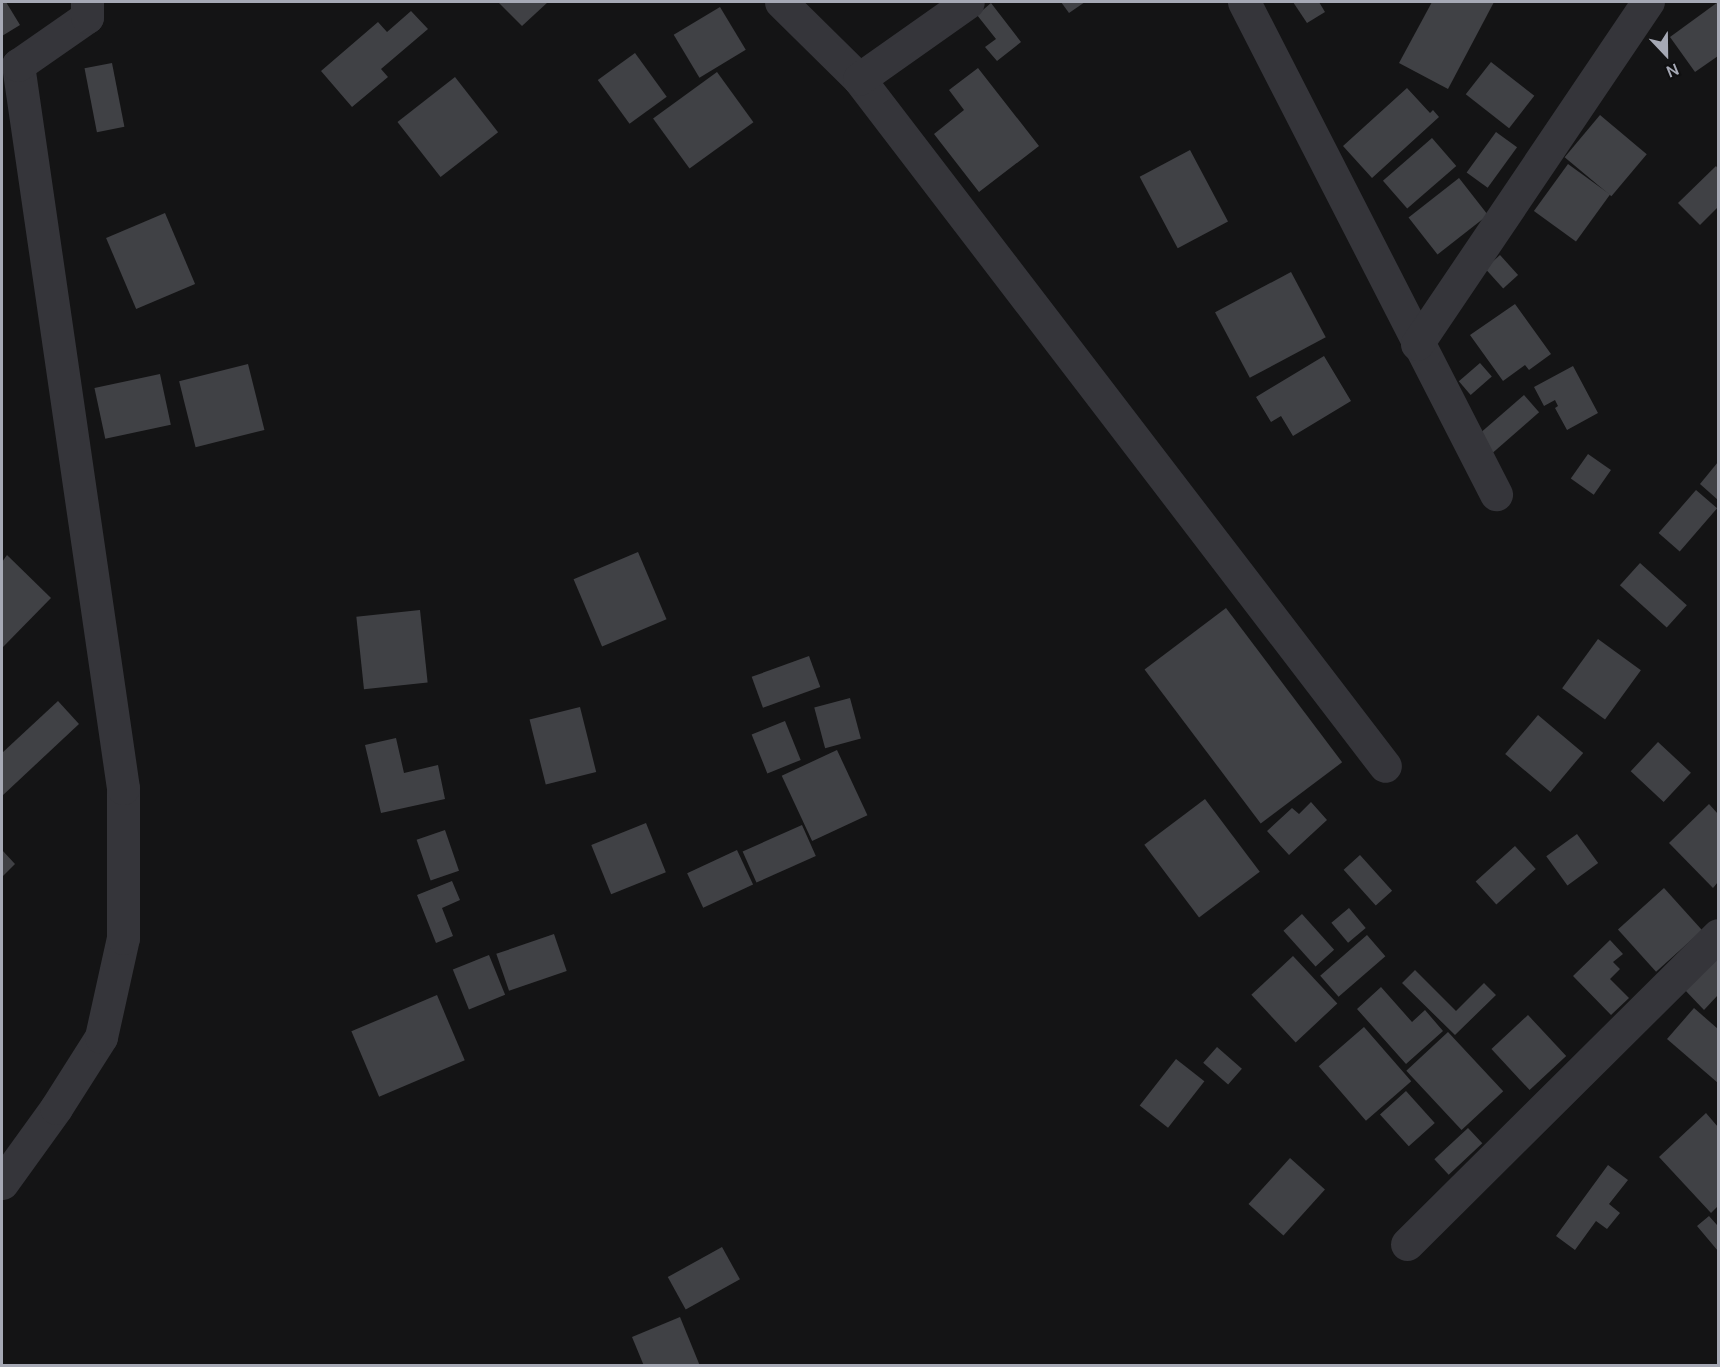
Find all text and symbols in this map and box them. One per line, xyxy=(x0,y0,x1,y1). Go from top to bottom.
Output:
north arrow xyxy=(1636,24,1696,84)
text: N xyxy=(1663,58,1682,83)

